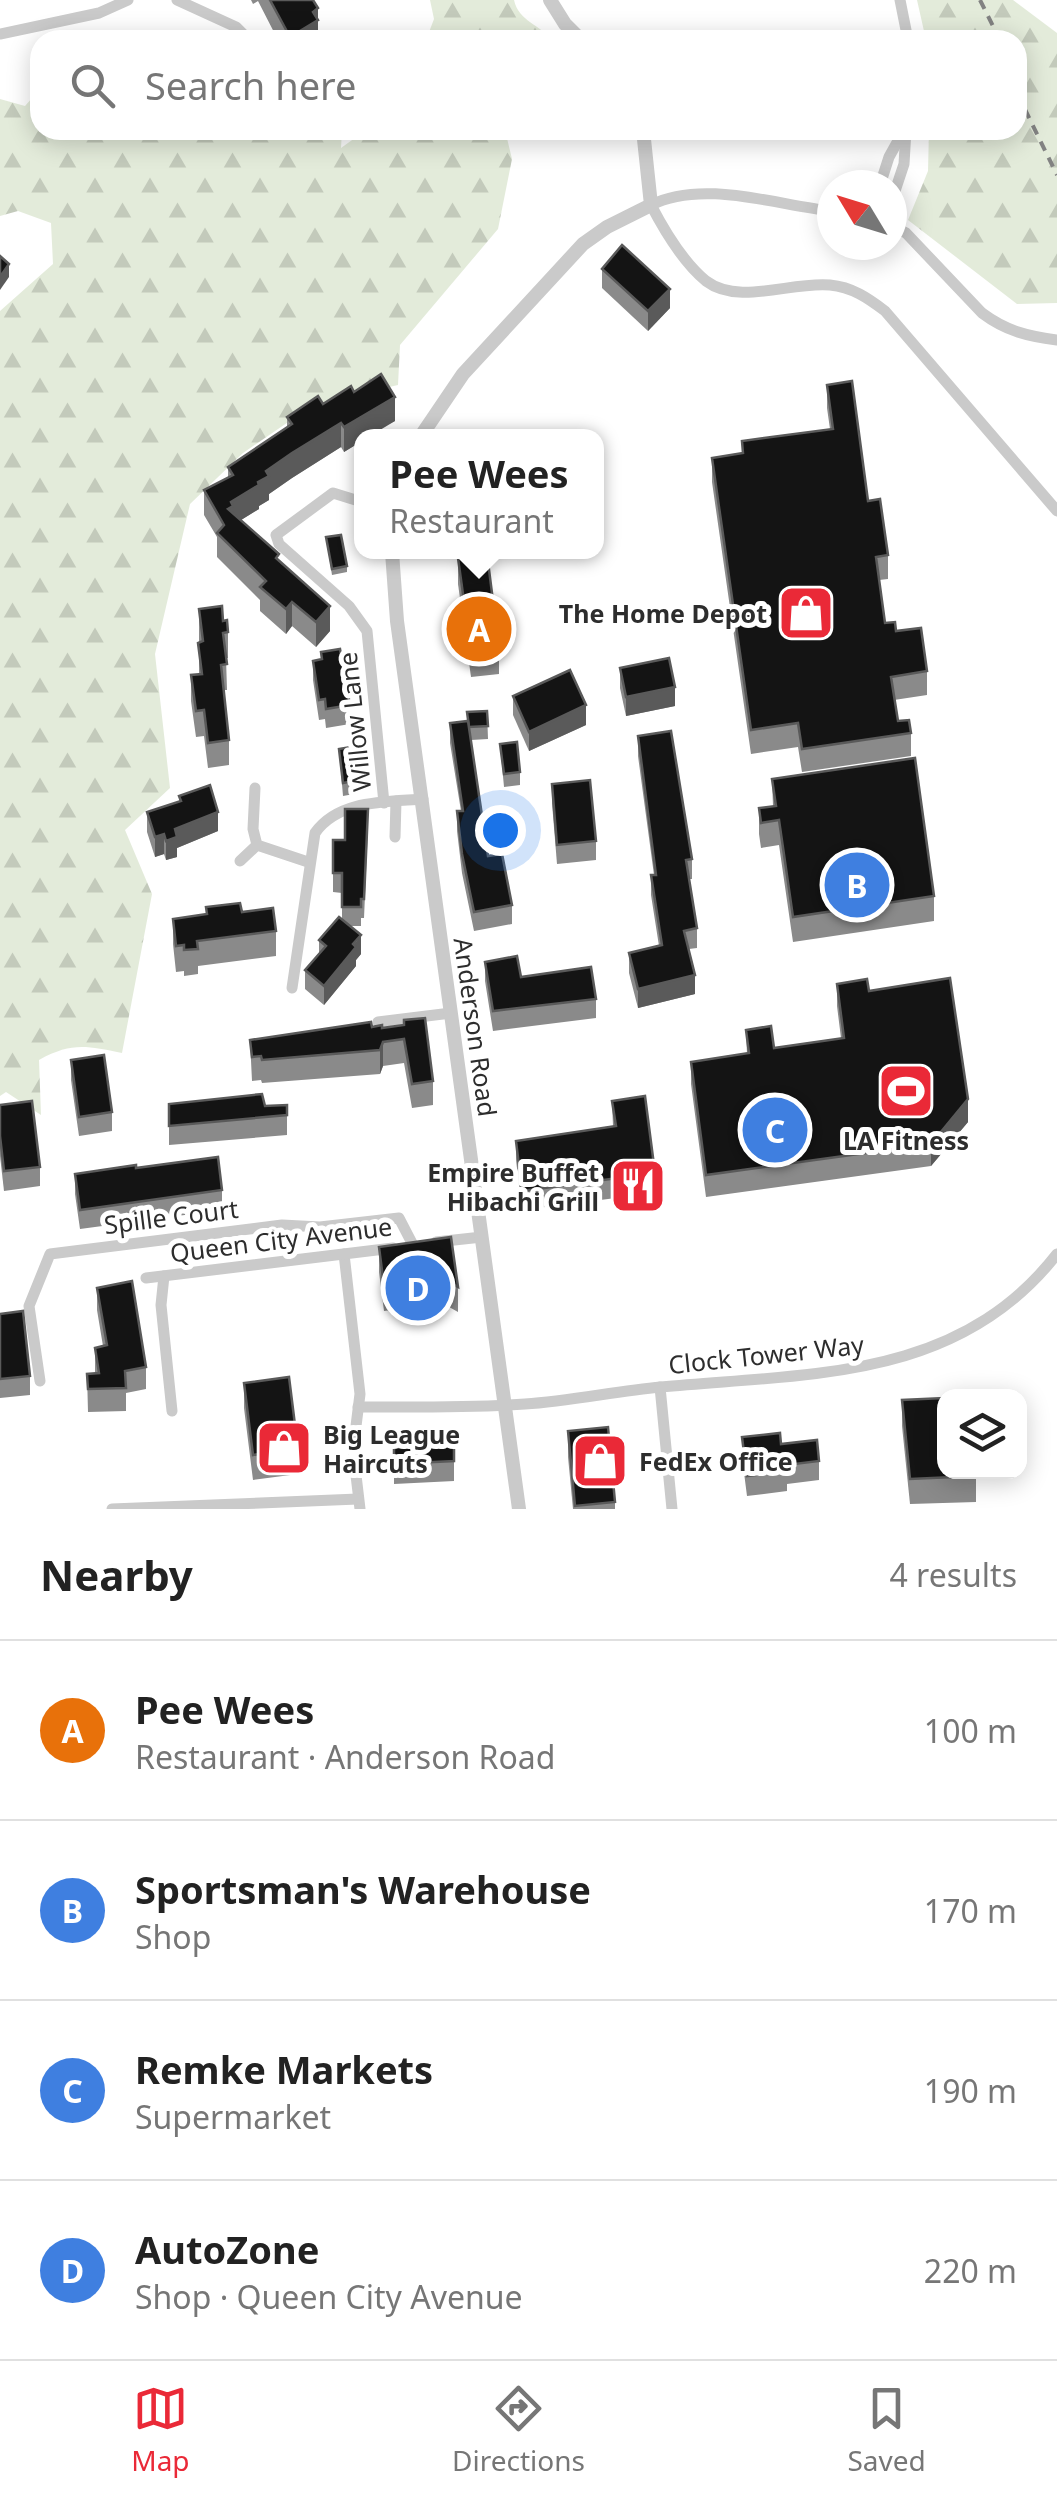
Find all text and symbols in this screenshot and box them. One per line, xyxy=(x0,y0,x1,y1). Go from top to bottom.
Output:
search box xyxy=(30,30,1027,140)
icon: search xyxy=(65,58,120,113)
text: Search here xyxy=(145,59,356,111)
north arrow xyxy=(817,170,907,260)
popup xyxy=(354,429,604,559)
text: Pee Wees xyxy=(389,447,569,499)
text: Restaurant xyxy=(389,499,554,542)
shop icon: The Home Depot xyxy=(776,583,836,643)
pin: A xyxy=(446,592,512,666)
place label: The Home Depot xyxy=(559,596,767,630)
street label: Willow Lane xyxy=(330,651,378,793)
your location xyxy=(475,805,526,856)
pin: B xyxy=(824,848,890,922)
street label: Anderson Road xyxy=(447,935,505,1119)
sports icon: LA Fitness xyxy=(876,1061,936,1121)
pin: C xyxy=(742,1092,808,1168)
place label: LA Fitness xyxy=(843,1123,969,1157)
place label: Empire Buffet Hibachi Grill xyxy=(427,1155,599,1218)
restaurant icon: Empire Buffet Hibachi Grill xyxy=(608,1156,668,1216)
street label: Spille Court xyxy=(102,1191,240,1241)
street label: Queen City Avenue xyxy=(168,1209,394,1269)
pin: D xyxy=(386,1250,450,1326)
street label: Clock Tower Way xyxy=(667,1327,866,1381)
map controls xyxy=(937,1389,1027,1479)
button: layers xyxy=(937,1389,1027,1479)
place label: Big League Haircuts xyxy=(323,1417,460,1480)
shop icon: Big League Haircuts xyxy=(254,1418,314,1478)
shop icon: FedEx Office xyxy=(570,1431,630,1491)
place label: FedEx Office xyxy=(639,1444,793,1478)
text: Nearby xyxy=(40,1546,193,1603)
text: 4 results xyxy=(890,1553,1017,1596)
text: Pee Wees xyxy=(135,1683,314,1735)
text: A xyxy=(61,1709,84,1752)
text: 100 m xyxy=(924,1709,1017,1752)
text: Restaurant · Anderson Road xyxy=(135,1735,555,1778)
text: Sportsman's Warehouse xyxy=(135,1863,591,1915)
text: B xyxy=(62,1889,83,1932)
text: 170 m xyxy=(924,1889,1017,1932)
text: Shop xyxy=(135,1915,211,1958)
text: Remke Markets xyxy=(135,2043,433,2095)
text: C xyxy=(62,2069,83,2112)
text: 190 m xyxy=(924,2069,1017,2112)
text: Supermarket xyxy=(135,2095,331,2138)
text: AutoZone xyxy=(135,2223,319,2275)
text: D xyxy=(61,2249,84,2292)
text: 220 m xyxy=(924,2249,1017,2292)
text: Shop · Queen City Avenue xyxy=(135,2275,523,2318)
tab: Map xyxy=(131,2381,190,2479)
tab: Directions xyxy=(452,2381,585,2479)
tab: Saved xyxy=(847,2381,926,2479)

